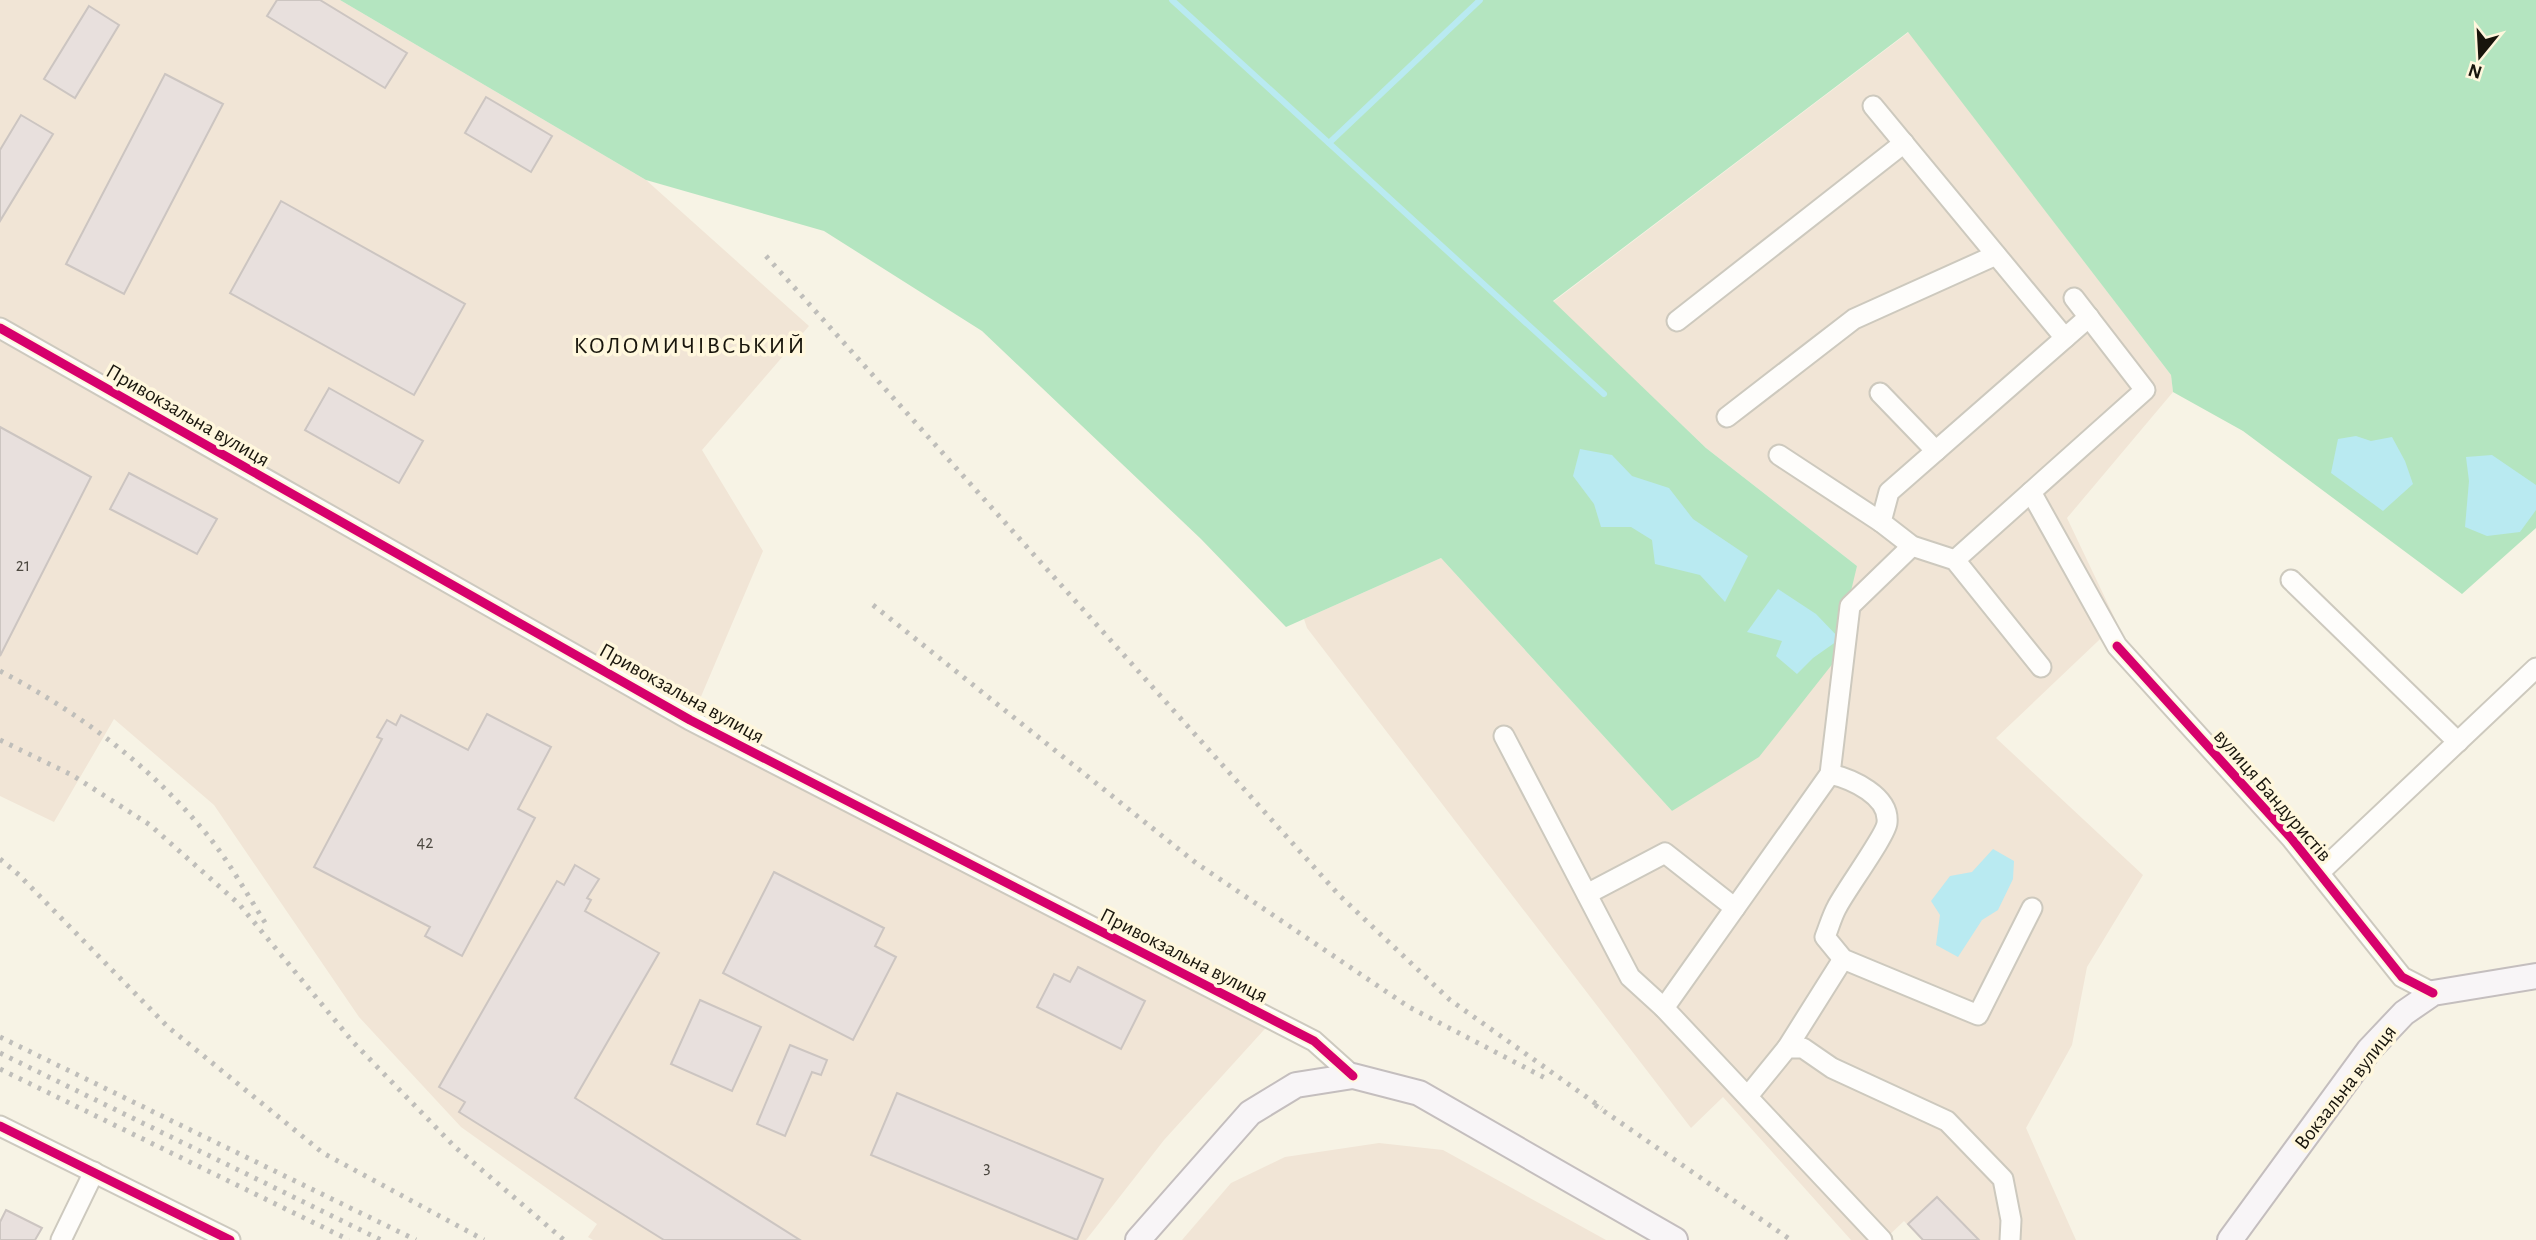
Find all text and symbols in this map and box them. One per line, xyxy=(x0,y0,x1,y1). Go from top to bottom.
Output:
north arrow xyxy=(2445,21,2515,91)
text: N xyxy=(2466,60,2484,82)
district label: КОЛОМИЧІВСЬКИЙ xyxy=(573,334,807,358)
street label: Привокзальна вулиця xyxy=(102,360,273,471)
house number: 21 xyxy=(16,557,30,575)
street label: Привокзальна вулиця xyxy=(596,639,768,747)
street label: вулиця Бандуристів xyxy=(2210,725,2335,865)
house number: 42 xyxy=(417,834,433,852)
street label: Привокзальна вулиця xyxy=(1097,904,1271,1007)
street label: Вокзальна вулиця xyxy=(2290,1021,2400,1153)
house number: 3 xyxy=(983,1159,991,1177)

